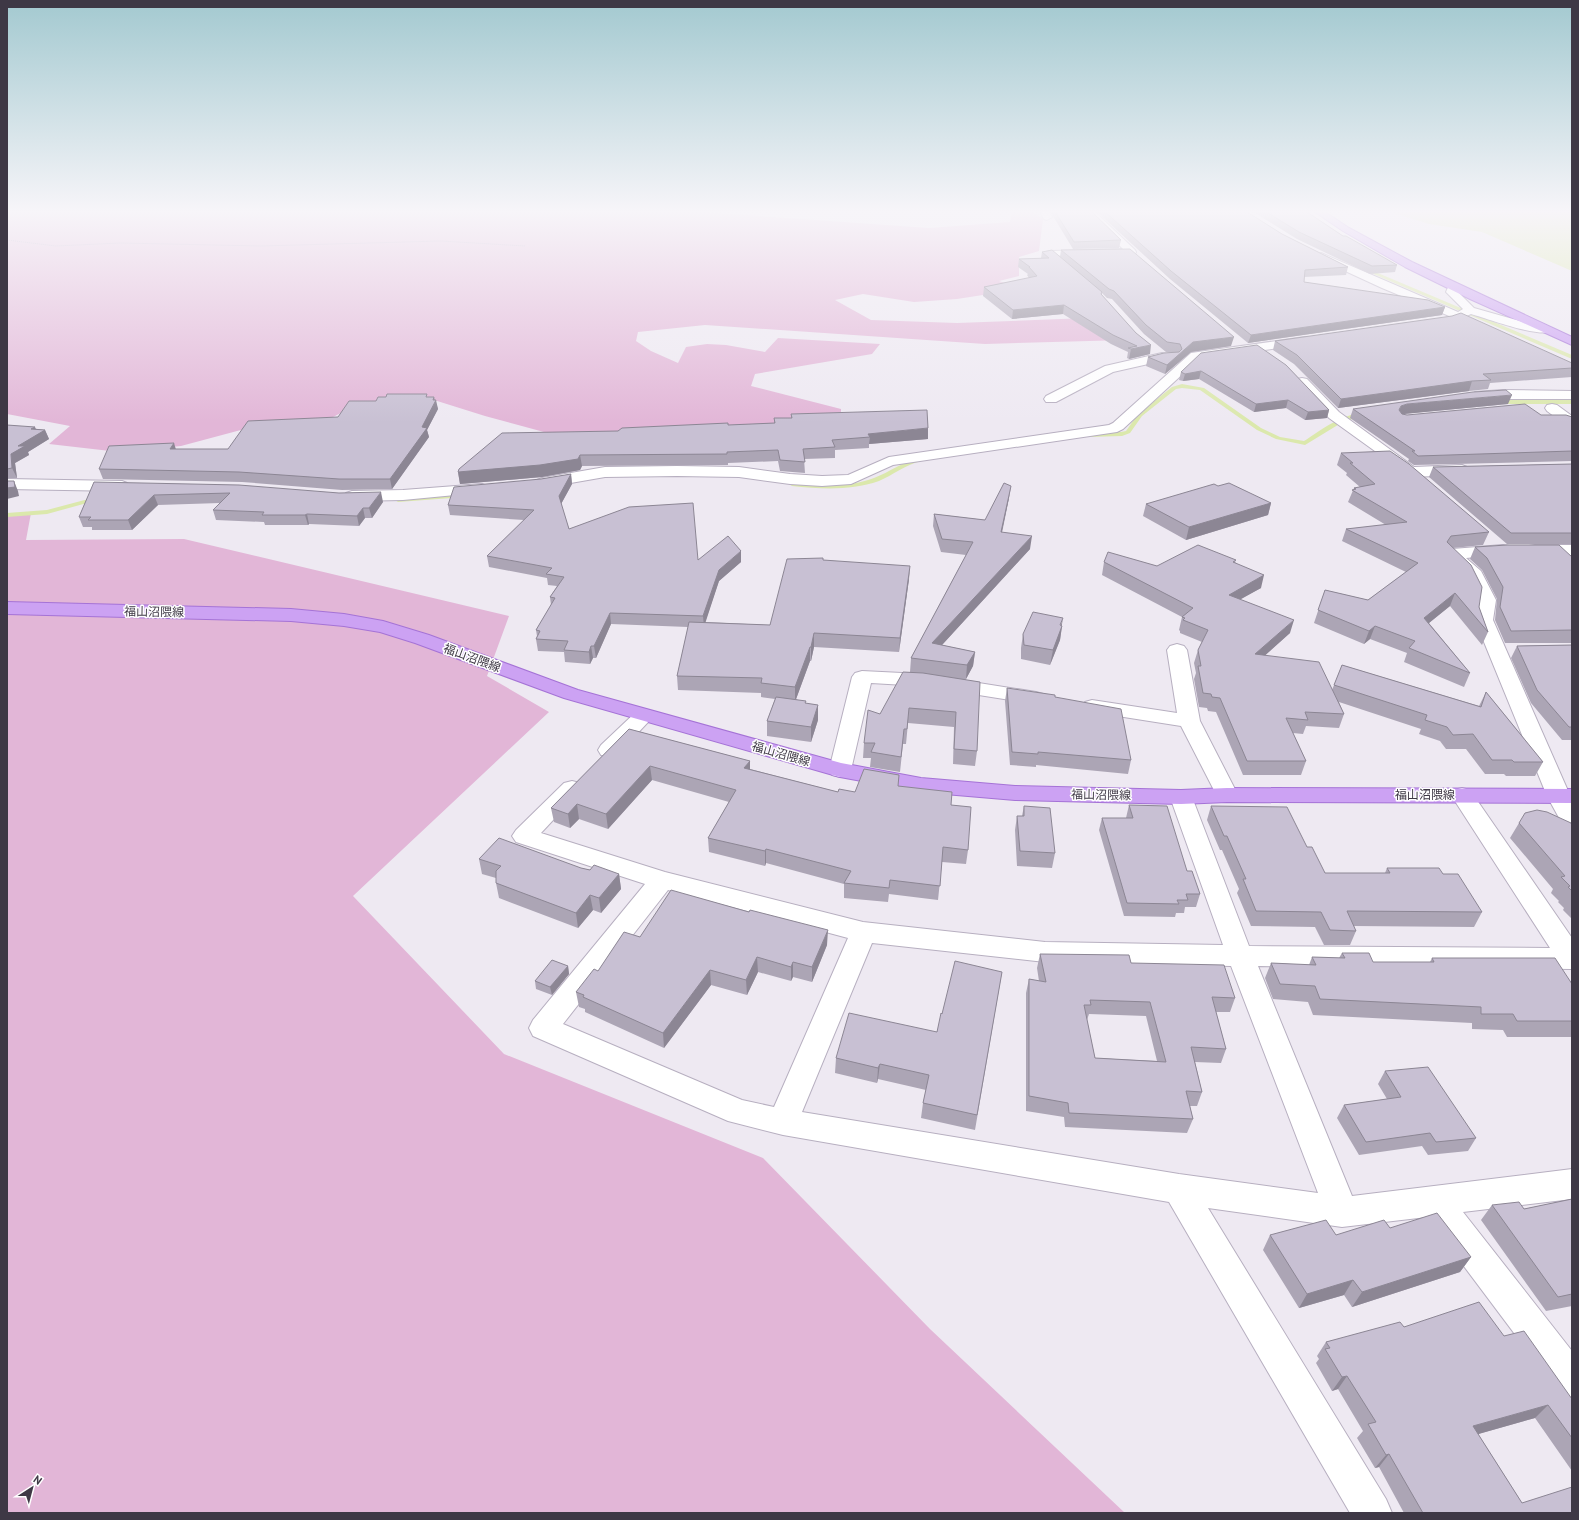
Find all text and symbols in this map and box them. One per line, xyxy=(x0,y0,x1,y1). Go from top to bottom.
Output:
street label: 福山沼隈線 xyxy=(124,603,184,620)
street label: 福山沼隈線 xyxy=(441,640,503,675)
street label: 福山沼隈線 xyxy=(750,738,812,769)
street label: 福山沼隈線 xyxy=(1071,786,1131,803)
street label: 福山沼隈線 xyxy=(1395,787,1455,802)
north arrow xyxy=(12,1468,52,1508)
text: N xyxy=(31,1472,45,1488)

